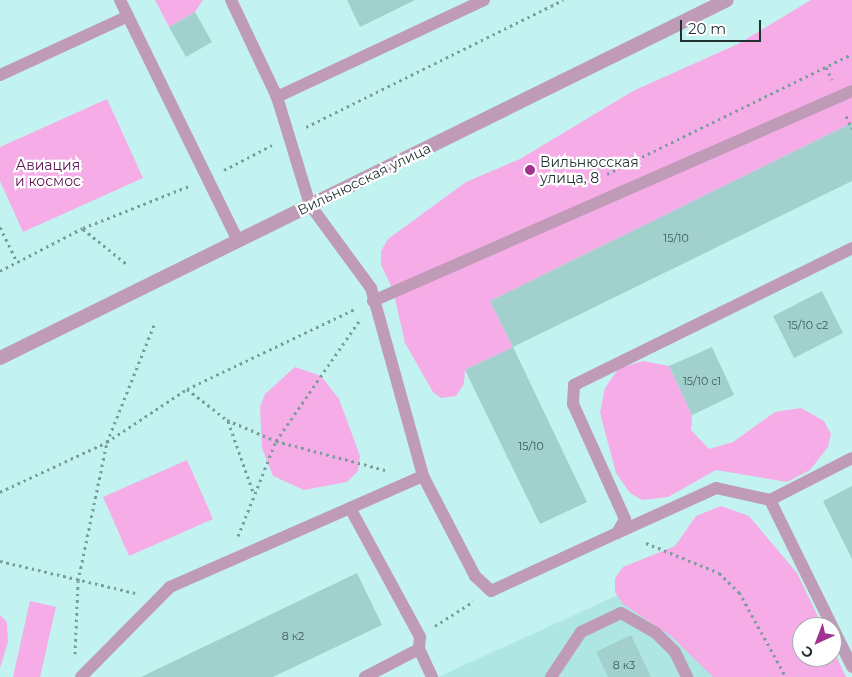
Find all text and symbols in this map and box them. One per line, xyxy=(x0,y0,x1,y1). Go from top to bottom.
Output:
scale bar xyxy=(682,10,763,42)
text: 20 m xyxy=(688,19,726,38)
street label: Вильнюсская улица xyxy=(295,139,433,219)
place label: Вильнюсская улица, 8 xyxy=(540,154,639,186)
park label: Авиация и космос xyxy=(15,157,81,190)
marker: Вильнюсская улица, 8 xyxy=(524,164,536,176)
house number: 15/10 xyxy=(663,231,689,245)
house number: 15/10 с2 xyxy=(788,318,828,332)
house number: 15/10 с1 xyxy=(683,374,721,388)
house number: 15/10 xyxy=(518,439,544,453)
north arrow xyxy=(792,617,842,667)
house number: 8 к2 xyxy=(282,629,304,643)
text: С xyxy=(798,642,817,662)
house number: 8 к3 xyxy=(613,658,635,672)

